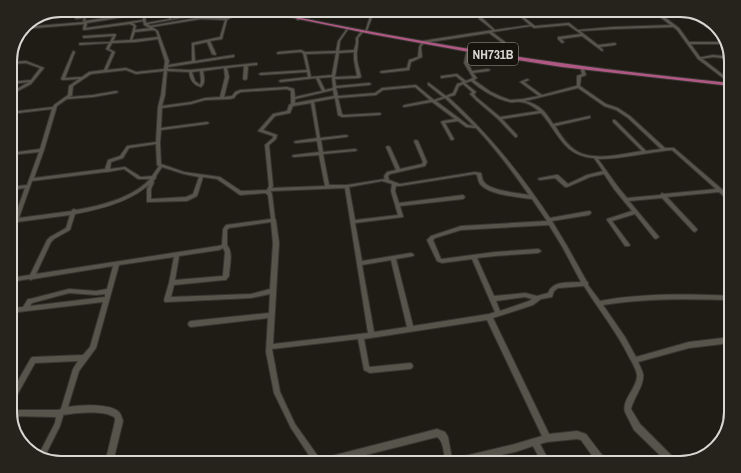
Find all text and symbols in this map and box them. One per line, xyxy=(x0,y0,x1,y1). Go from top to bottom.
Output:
road number: NH731B xyxy=(468,43,518,65)

